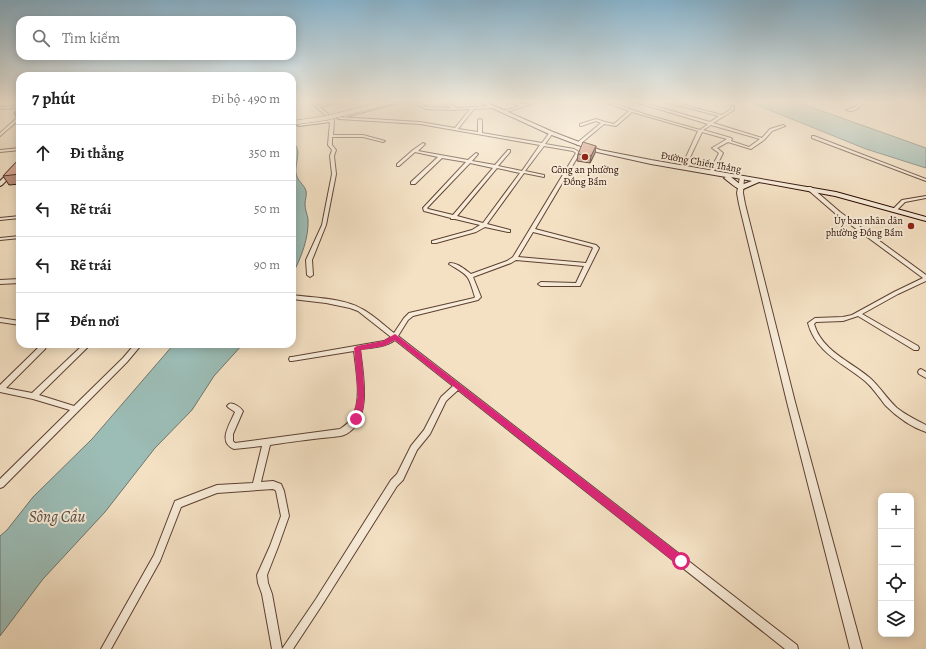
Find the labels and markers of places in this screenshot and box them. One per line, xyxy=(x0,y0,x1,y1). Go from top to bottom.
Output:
marker: Công an phường Đồng Bẩm xyxy=(580,152,590,162)
place label: Công an phường Đồng Bẩm xyxy=(551,163,619,188)
place label: Ủy ban nhân dân phường Đồng Bẩm xyxy=(826,214,904,240)
marker: Ủy ban nhân dân phường Đồng Bẩm xyxy=(906,221,916,231)

